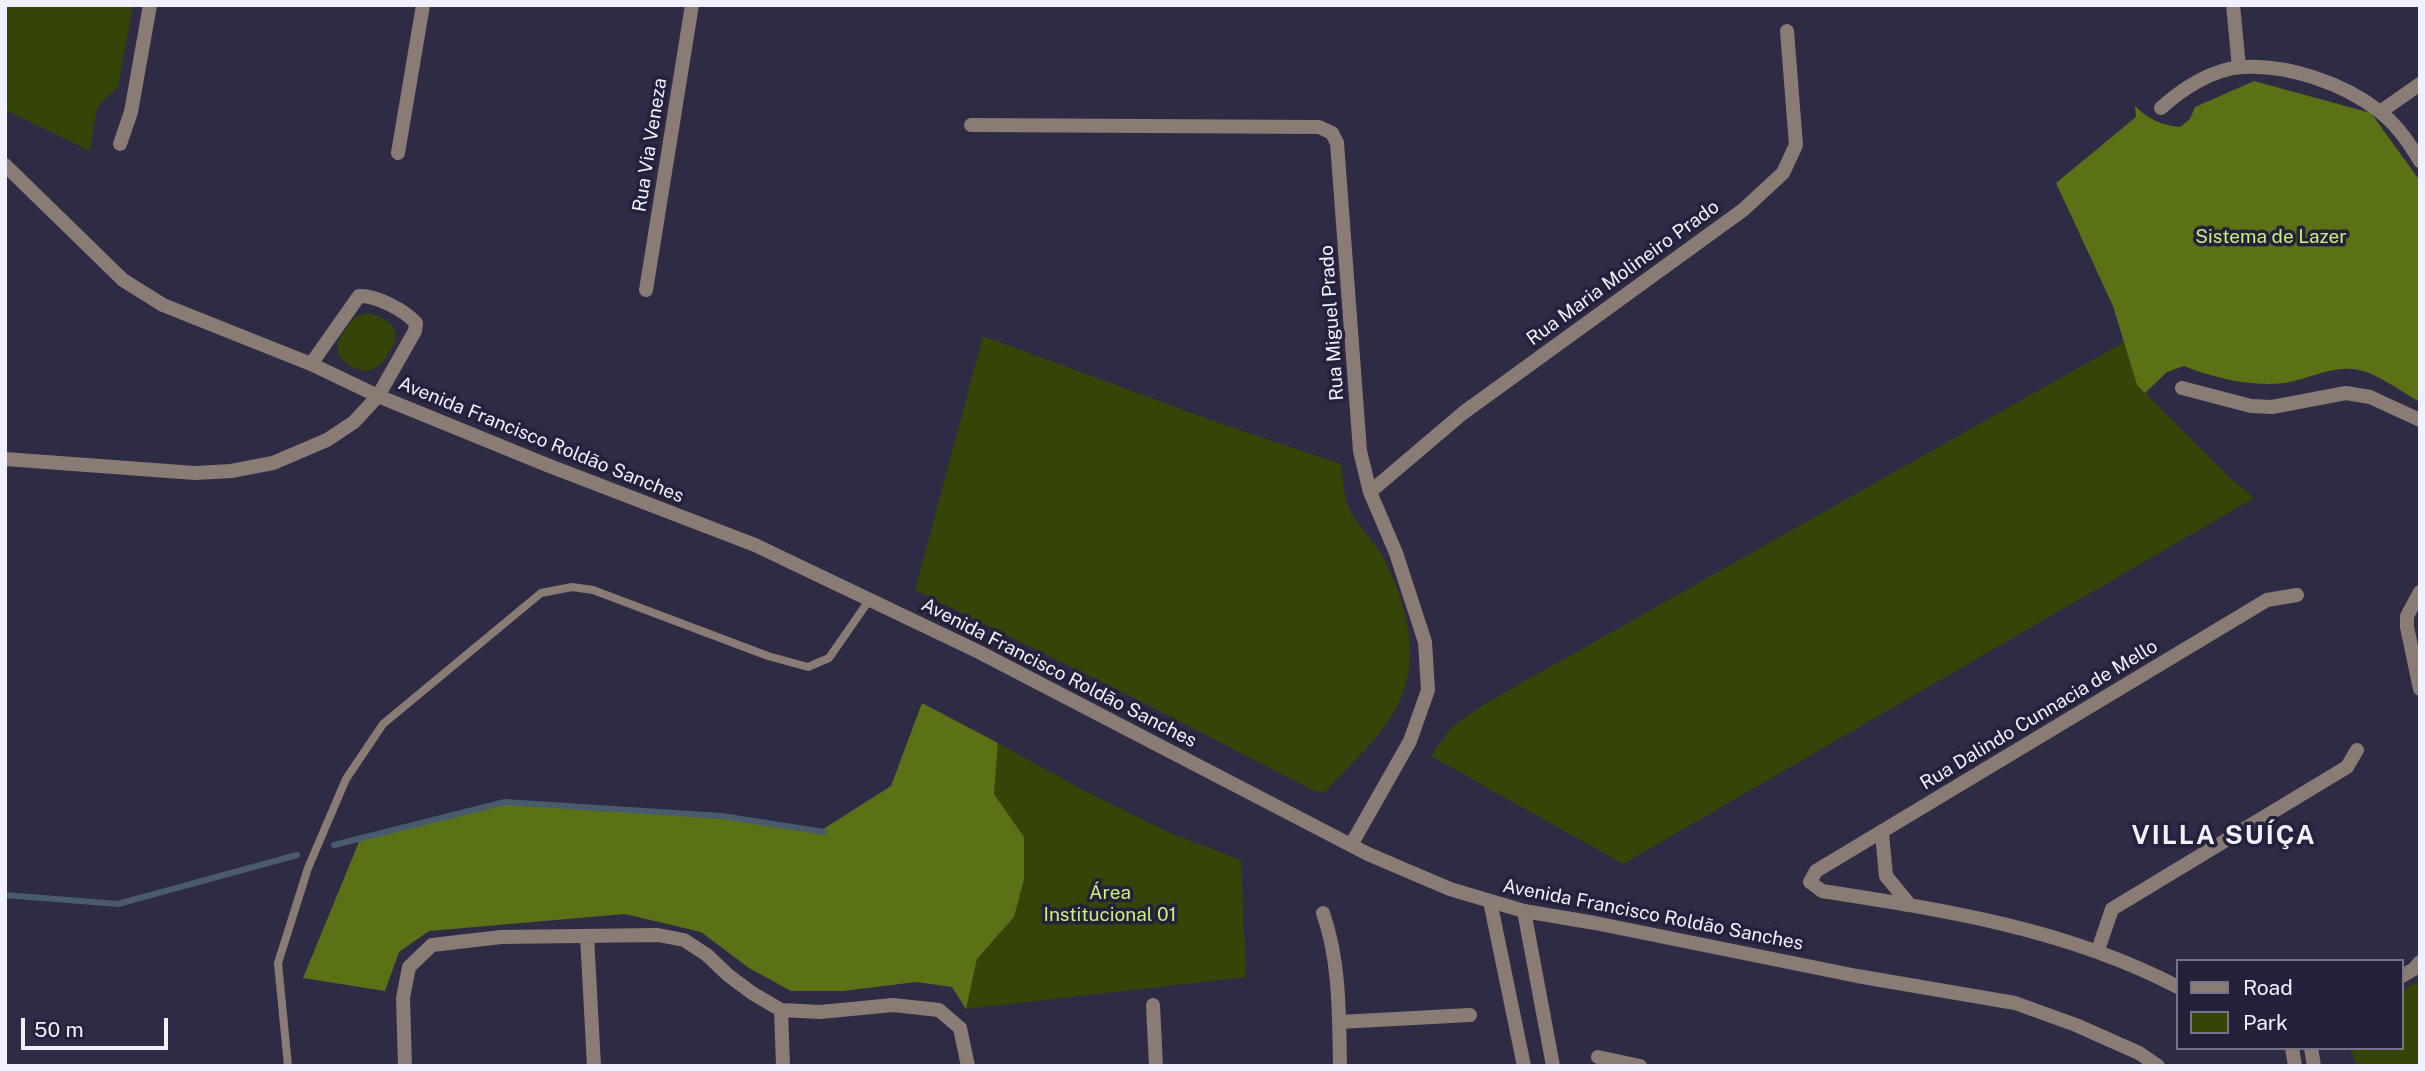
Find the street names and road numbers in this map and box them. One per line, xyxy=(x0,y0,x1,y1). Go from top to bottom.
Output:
street label: Rua Via Veneza xyxy=(628,76,672,214)
street label: Rua Maria Molineiro Prado xyxy=(1522,196,1724,350)
street label: Rua Miguel Prado xyxy=(1315,244,1349,402)
street label: Avenida Francisco Roldão Sanches xyxy=(395,372,687,508)
street label: Avenida Francisco Roldão Sanches xyxy=(918,593,1200,753)
street label: Rua Dalindo Cunnacia de Mello xyxy=(1916,635,2162,795)
street label: Avenida Francisco Roldão Sanches xyxy=(1501,875,1805,955)

